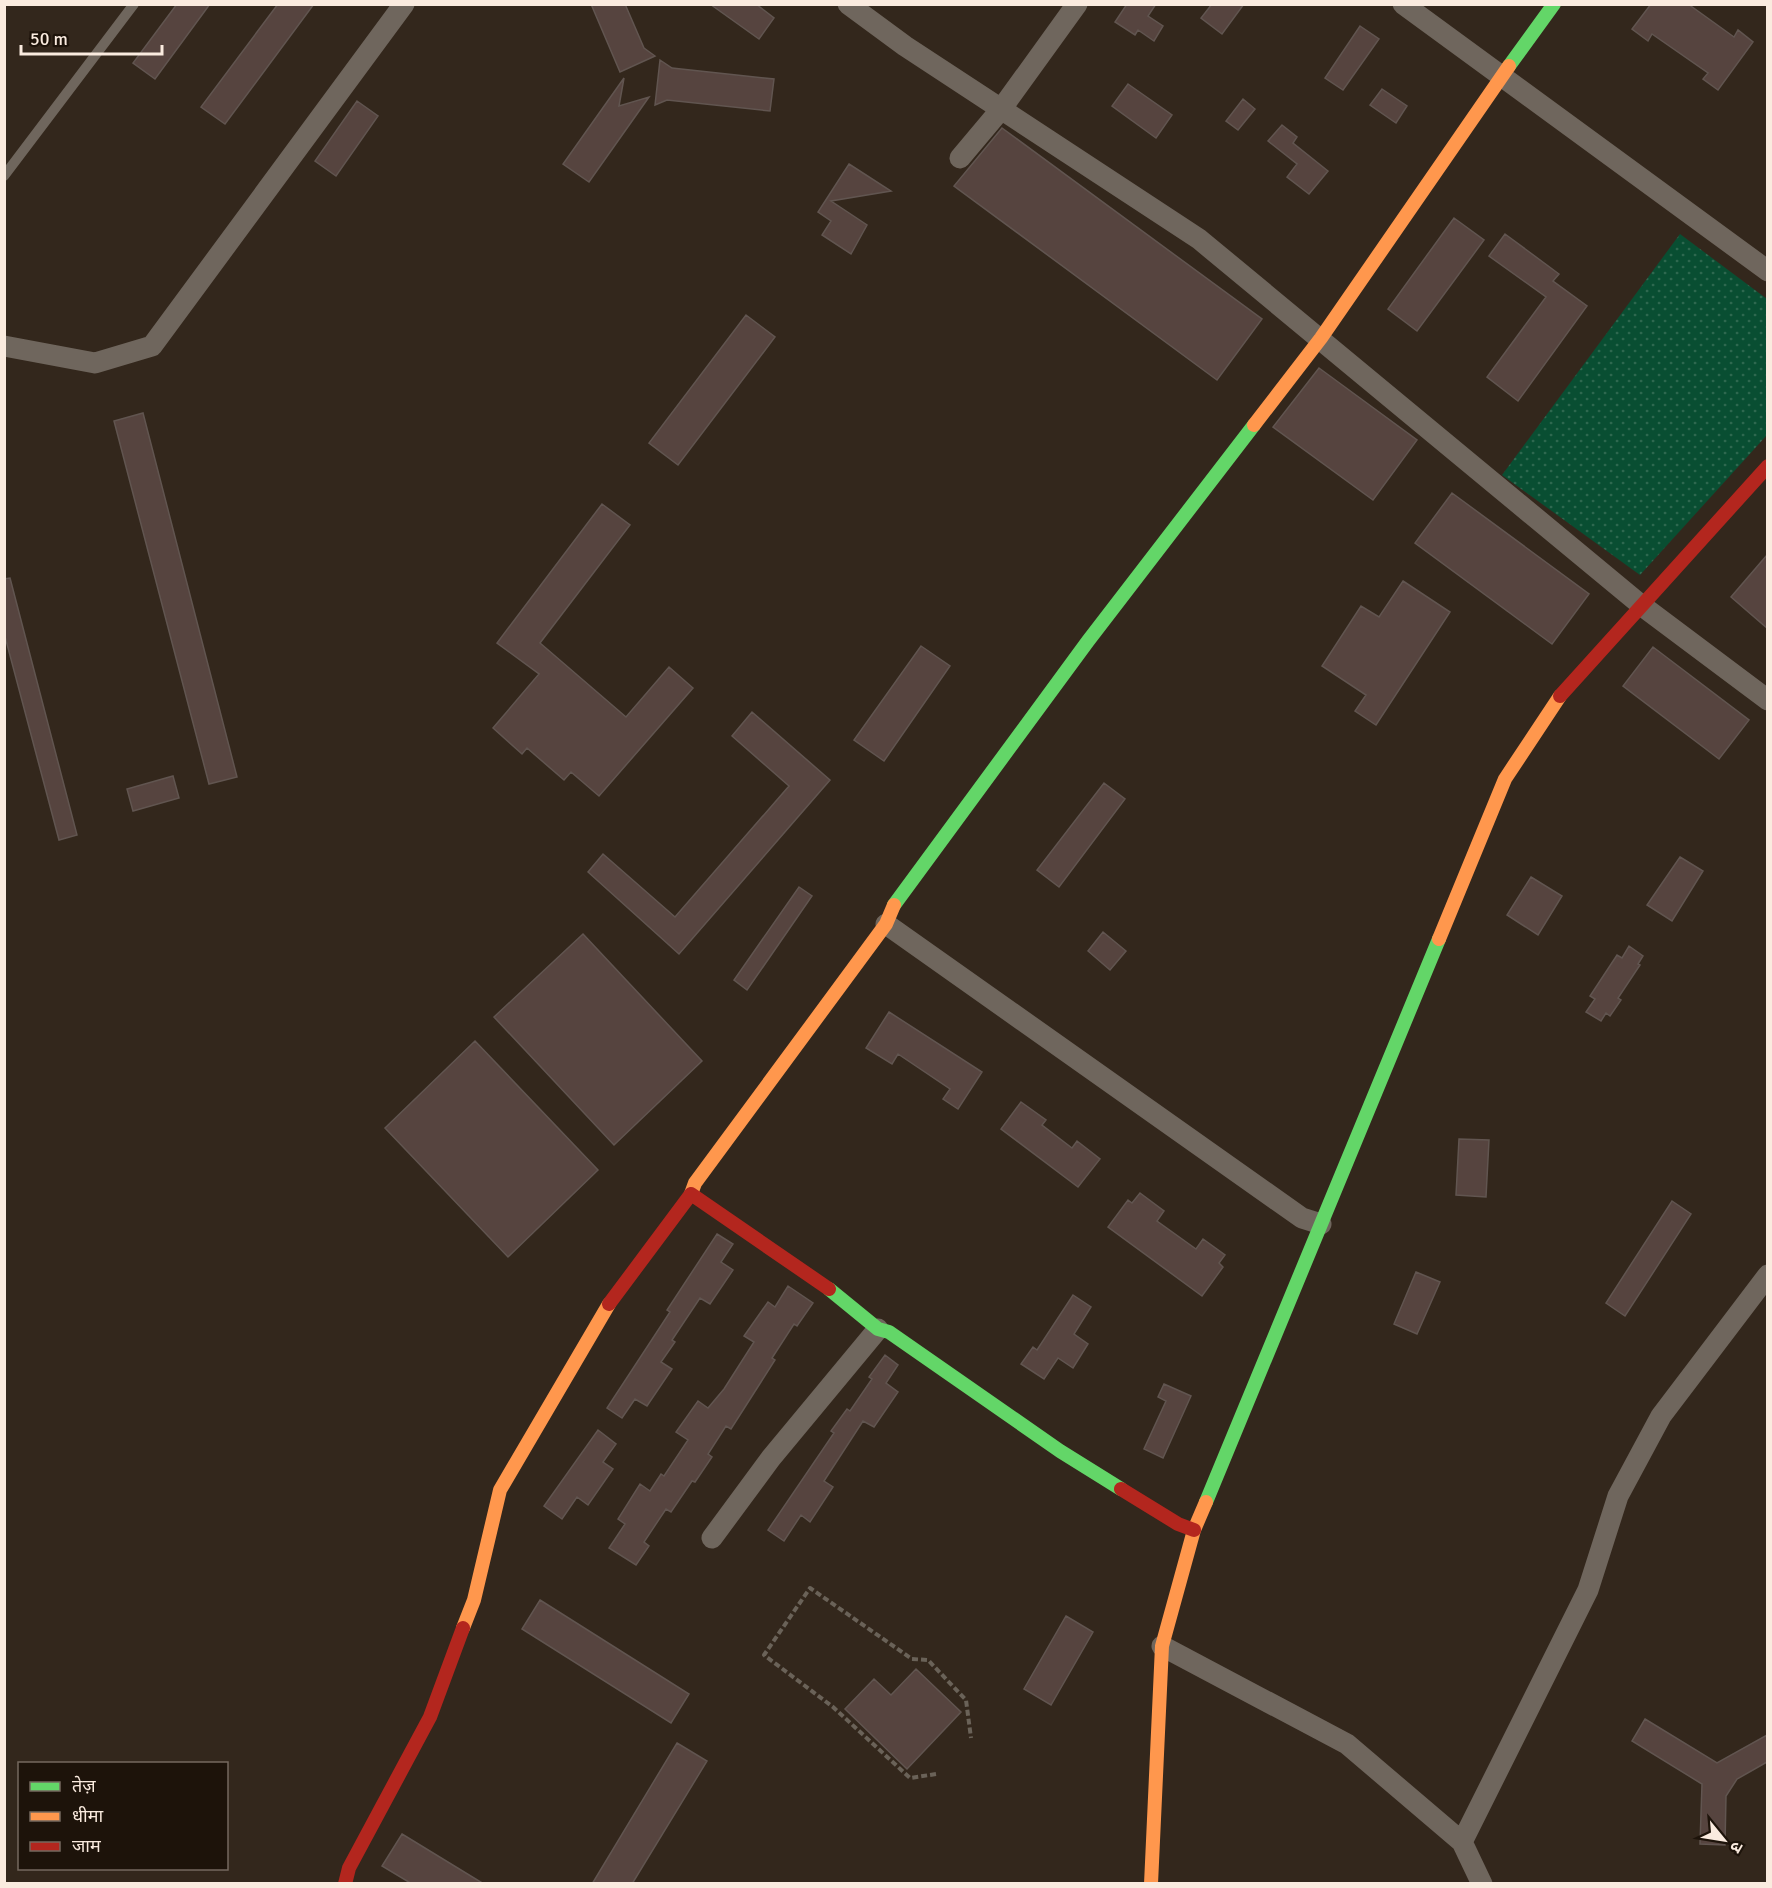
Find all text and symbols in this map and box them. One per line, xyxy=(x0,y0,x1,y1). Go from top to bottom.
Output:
scale bar xyxy=(21,18,162,56)
text: 50 m xyxy=(30,28,68,50)
legend xyxy=(18,1762,228,1870)
text: तेज़ xyxy=(72,1775,96,1797)
text: धीमा xyxy=(72,1805,103,1827)
north arrow xyxy=(1694,1810,1754,1870)
text: जाम xyxy=(72,1835,102,1857)
text: उ xyxy=(1725,1838,1747,1857)

